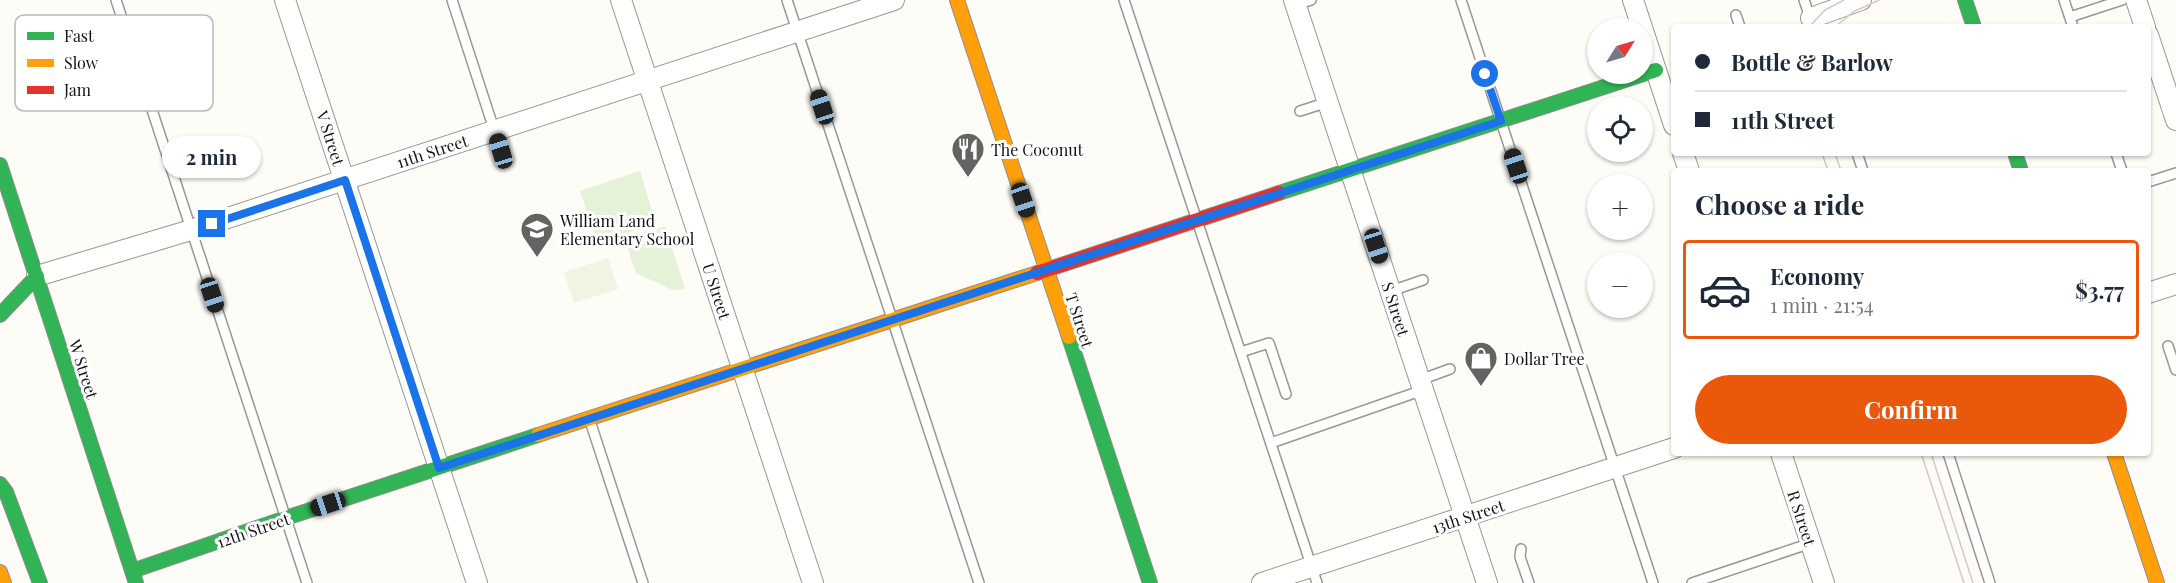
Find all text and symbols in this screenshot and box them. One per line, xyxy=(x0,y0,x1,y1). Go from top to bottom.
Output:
legend xyxy=(15,15,213,111)
north arrow xyxy=(1587,18,1653,84)
map controls xyxy=(1587,18,1653,318)
text: Fast xyxy=(64,25,94,46)
text: Bottle & Barlow xyxy=(1731,47,1893,77)
text: Slow xyxy=(64,52,99,73)
route start xyxy=(1471,60,1498,87)
text: Jam xyxy=(63,79,91,100)
car xyxy=(808,87,836,127)
button: locate xyxy=(1587,96,1653,162)
text: 11th Street xyxy=(1731,105,1835,135)
street label: V Street xyxy=(312,107,350,168)
street label: 11th Street xyxy=(394,129,471,172)
car xyxy=(487,131,515,171)
restaurant icon: The Coconut xyxy=(950,131,986,178)
callout: 2 min xyxy=(162,137,262,179)
place label: The Coconut xyxy=(991,139,1083,160)
text: 2 min xyxy=(186,143,237,170)
car xyxy=(1502,146,1530,186)
button: + xyxy=(1587,174,1653,240)
car xyxy=(1009,180,1037,220)
text: Choose a ride xyxy=(1695,186,1864,222)
route end xyxy=(198,210,225,237)
place label: William Land Elementary School xyxy=(559,210,695,249)
school or university icon: William Land Elementary School xyxy=(519,211,555,258)
car xyxy=(1362,226,1390,266)
button: − xyxy=(1587,252,1653,318)
street label: U Street xyxy=(698,260,736,322)
text: Economy xyxy=(1770,261,1864,291)
icon: car xyxy=(1698,263,1752,317)
car xyxy=(198,275,226,315)
text: $3.77 xyxy=(2075,275,2124,305)
street label: S Street xyxy=(1377,279,1415,339)
street label: T Street xyxy=(1061,290,1099,350)
text: 1 min · 21:54 xyxy=(1770,291,1874,318)
street label: W Street xyxy=(64,336,103,402)
shop icon: Dollar Tree xyxy=(1463,340,1499,387)
place label: Dollar Tree xyxy=(1504,348,1585,369)
button: Confirm xyxy=(1695,375,2127,444)
street label: R Street xyxy=(1783,488,1821,549)
car xyxy=(308,490,348,518)
street label: 13th Street xyxy=(1429,494,1507,538)
street label: 12th Street xyxy=(214,508,292,552)

